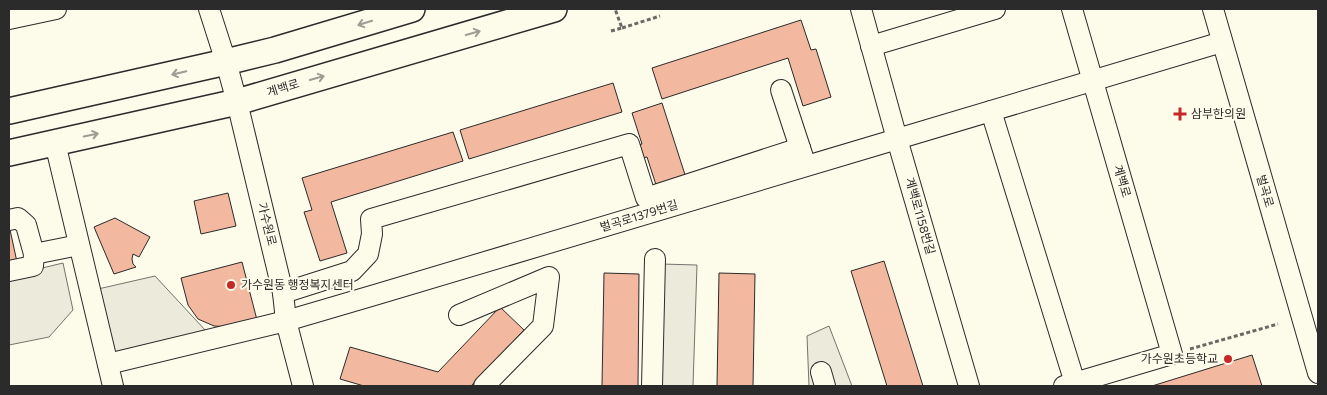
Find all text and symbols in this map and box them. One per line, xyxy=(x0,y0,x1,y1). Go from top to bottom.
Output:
one-way arrow xyxy=(358,18,374,28)
one-way arrow xyxy=(465,27,481,37)
one-way arrow xyxy=(171,69,187,78)
one-way arrow xyxy=(309,73,325,83)
street label: 계백로 xyxy=(265,76,301,99)
place label: 삼부한의원 xyxy=(1191,106,1246,120)
marker: 삼부한의원 xyxy=(1173,107,1187,121)
one-way arrow xyxy=(82,130,98,139)
street label: 계백로 xyxy=(1112,163,1134,199)
street label: 벌곡로 xyxy=(1255,173,1277,209)
street label: 계백로1158번길 xyxy=(903,176,939,256)
street label: 벌곡로1379번길 xyxy=(598,197,679,234)
street label: 가수원로 xyxy=(256,201,280,247)
place label: 가수원동 행정복지센터 xyxy=(241,277,354,291)
marker: 가수원동 행정복지센터 xyxy=(225,279,237,291)
place label: 가수원초등학교 xyxy=(1141,351,1218,365)
marker: 가수원초등학교 xyxy=(1222,353,1234,365)

